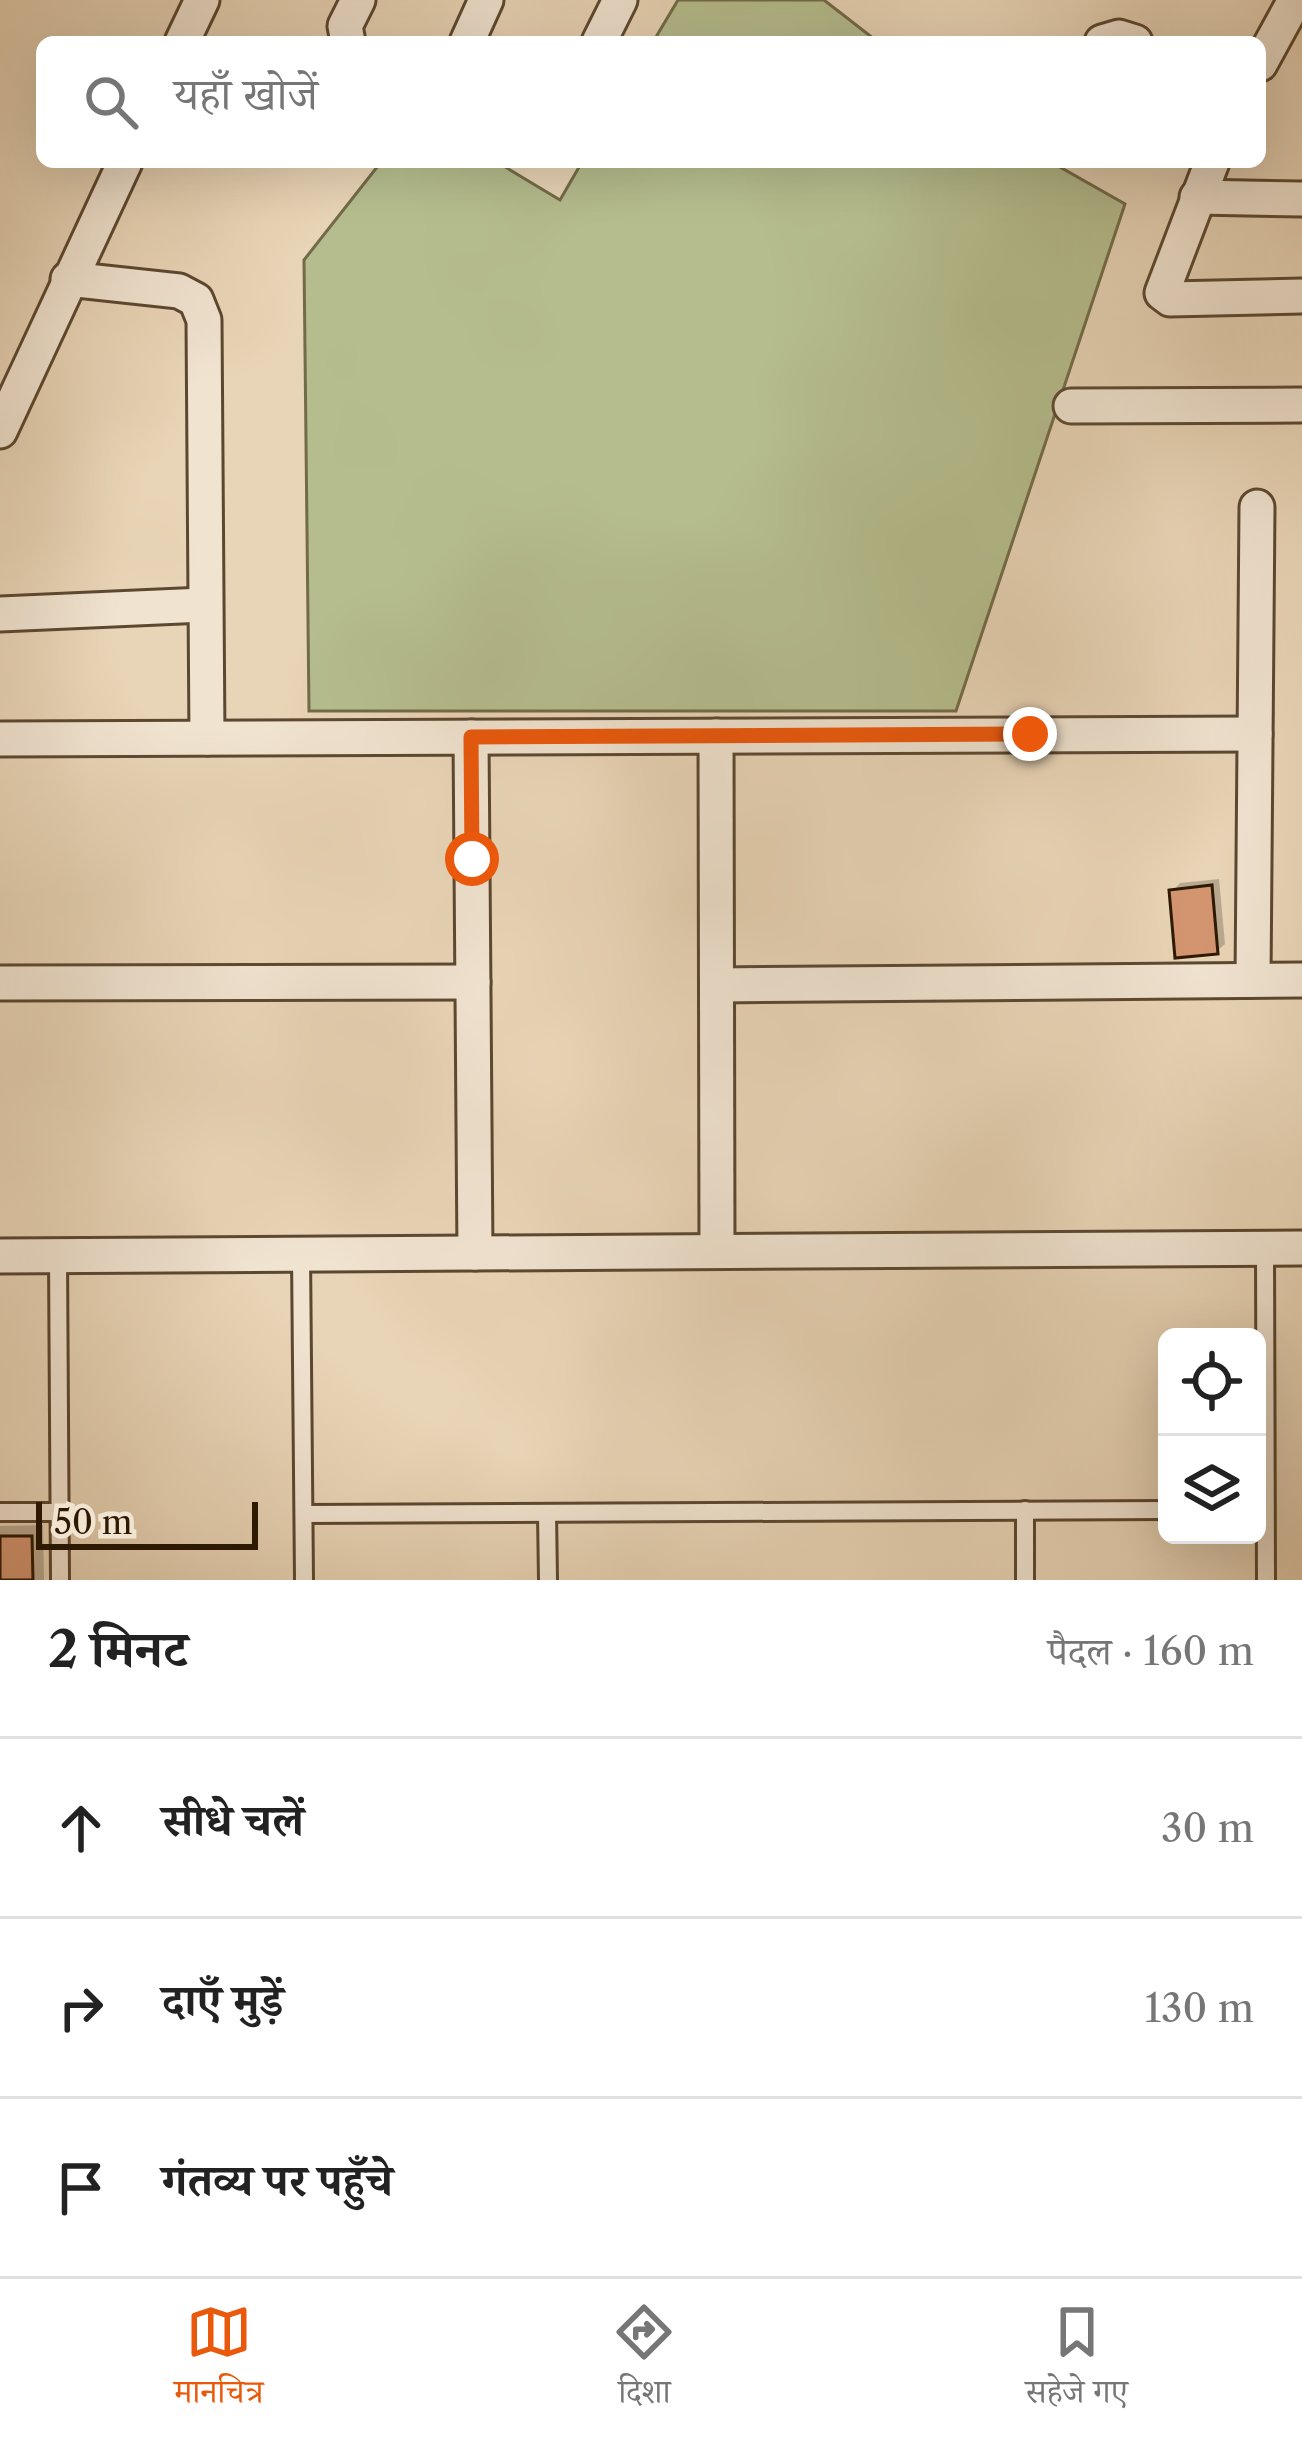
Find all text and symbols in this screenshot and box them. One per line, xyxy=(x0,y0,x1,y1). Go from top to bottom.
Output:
search box xyxy=(36,36,1266,168)
text: यहाँ खोजें xyxy=(174,66,318,122)
icon: search xyxy=(78,69,144,135)
route end xyxy=(1003,707,1057,761)
route start xyxy=(445,832,499,886)
map controls xyxy=(1158,1328,1266,1544)
button: locate xyxy=(1158,1328,1266,1436)
button: layers xyxy=(1158,1436,1266,1544)
scale bar xyxy=(36,1496,258,1549)
text: 50 m xyxy=(54,1502,132,1543)
text: 2 मिनट xyxy=(48,1618,188,1680)
text: पैदल · 160 m xyxy=(1048,1627,1254,1675)
text: सीधे चलें xyxy=(162,1792,304,1848)
icon: ahead xyxy=(48,1795,114,1861)
text: 30 m xyxy=(1161,1804,1254,1852)
text: दाएँ मुड़ें xyxy=(162,1972,283,2028)
icon: right xyxy=(48,1975,114,2041)
text: 130 m xyxy=(1145,1984,1254,2032)
text: गंतव्य पर पहुँचे xyxy=(162,2152,393,2208)
icon: arrive xyxy=(48,2155,114,2221)
tab: मानचित्र xyxy=(174,2299,263,2424)
tab: दिशा xyxy=(611,2299,677,2424)
tab: सहेजे गए xyxy=(1025,2299,1128,2424)

